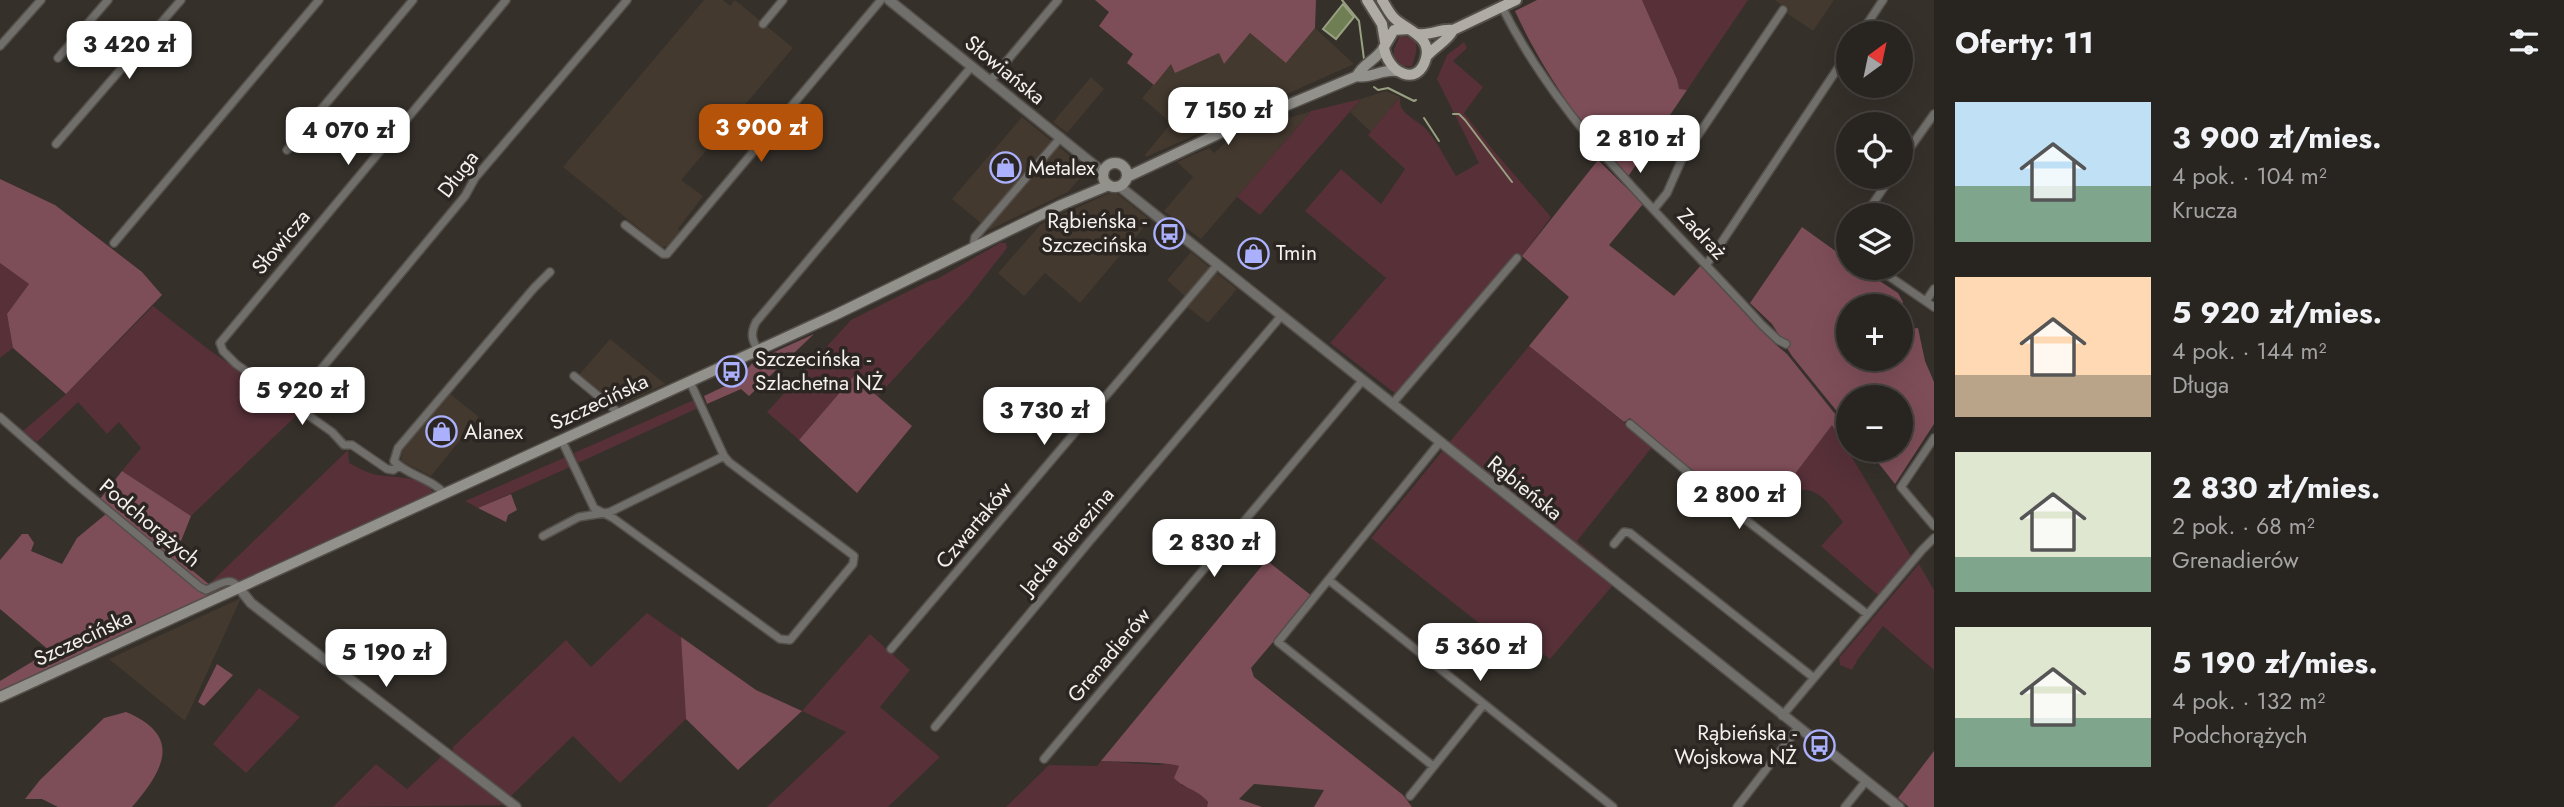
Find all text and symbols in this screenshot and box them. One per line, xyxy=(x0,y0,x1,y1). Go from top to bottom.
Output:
north arrow xyxy=(1836,21,1913,98)
map controls xyxy=(1836,21,1913,462)
text: Oferty: 11 xyxy=(1955,21,2094,64)
pin: 3 420 zł xyxy=(57,22,201,81)
icon: filters xyxy=(2505,23,2543,61)
text: 3 420 zł xyxy=(83,27,175,61)
street label: Słowiańska xyxy=(958,28,1052,112)
pin: 7 150 zł xyxy=(1156,88,1300,147)
text: 7 150 zł xyxy=(1184,93,1272,127)
pin: 3 900 zł xyxy=(689,104,833,164)
pin: 4 070 zł xyxy=(276,108,420,167)
text: 3 900 zł xyxy=(715,110,807,144)
button: locate xyxy=(1836,112,1913,189)
text: 4 070 zł xyxy=(302,113,394,147)
pin: 2 810 zł xyxy=(1568,116,1712,175)
text: 3 900 zł/mies. xyxy=(2172,116,2382,159)
text: 2 810 zł xyxy=(1596,121,1684,155)
icon: home xyxy=(2011,130,2095,214)
street label: Długa xyxy=(430,144,486,204)
shop icon: Metalex xyxy=(988,151,1022,185)
place label: Metalex xyxy=(1028,153,1095,183)
text: 4 pok. · 104 m² xyxy=(2172,159,2327,193)
text: Krucza xyxy=(2172,193,2238,227)
street label: Zadraż xyxy=(1670,202,1734,267)
street label: Słowicza xyxy=(245,203,317,281)
button: layers xyxy=(1836,203,1913,280)
place label: Rąbieńska - Szczecińska xyxy=(1042,206,1148,260)
bus stop icon: Rąbieńska - Szczecińska xyxy=(1153,216,1187,250)
shop icon: Tmin xyxy=(1236,236,1270,270)
place label: Tmin xyxy=(1276,238,1317,268)
text: 5 920 zł/mies. xyxy=(2172,291,2382,334)
button: + xyxy=(1836,294,1913,371)
icon: home xyxy=(2011,305,2095,389)
text: 4 pok. · 144 m² xyxy=(2172,334,2326,368)
place label: Szczecińska - Szlachetna NŻ xyxy=(755,344,884,398)
bus stop icon: Szczecińska - Szlachetna NŻ xyxy=(715,354,749,388)
street label: Szczecińska xyxy=(545,366,653,438)
pin: 5 920 zł xyxy=(230,368,374,427)
text: Długa xyxy=(2172,368,2229,402)
text: 5 920 zł xyxy=(256,373,348,407)
button: − xyxy=(1836,385,1913,462)
pin: 3 730 zł xyxy=(972,388,1116,447)
text: 3 730 zł xyxy=(999,393,1089,427)
shop icon: Alanex xyxy=(424,415,458,449)
place label: Alanex xyxy=(464,417,523,447)
street label: Rąbieńska xyxy=(1481,448,1569,528)
text: 2 830 zł/mies. xyxy=(2172,466,2380,509)
street label: Podchorążych xyxy=(93,472,207,574)
pin: 2 800 zł xyxy=(1667,472,1811,531)
street label: Czwartaków xyxy=(929,474,1020,575)
text: 2 800 zł xyxy=(1693,477,1785,511)
icon: home xyxy=(2011,480,2095,564)
street label: Jacka Bierezina xyxy=(1011,481,1121,604)
text: 2 pok. · 68 m² xyxy=(2172,509,2315,543)
pin: 2 830 zł xyxy=(1142,520,1286,579)
text: 2 830 zł xyxy=(1168,525,1260,559)
text: Grenadierów xyxy=(2172,543,2299,577)
street label: Grenadierów xyxy=(1060,601,1158,709)
street label: Szczecińska xyxy=(29,602,137,674)
pin: 5 360 zł xyxy=(1408,624,1552,683)
text: 5 360 zł xyxy=(1434,629,1526,663)
pin: 5 190 zł xyxy=(314,630,458,689)
text: 5 190 zł xyxy=(341,635,431,669)
text: 5 190 zł/mies. xyxy=(2172,641,2378,684)
icon: home xyxy=(2011,655,2095,739)
text: 4 pok. · 132 m² xyxy=(2172,684,2325,718)
place label: Rąbieńska - Wojskowa NŻ xyxy=(1674,718,1798,772)
text: Podchorążych xyxy=(2172,718,2308,752)
bus stop icon: Rąbieńska - Wojskowa NŻ xyxy=(1803,728,1837,762)

